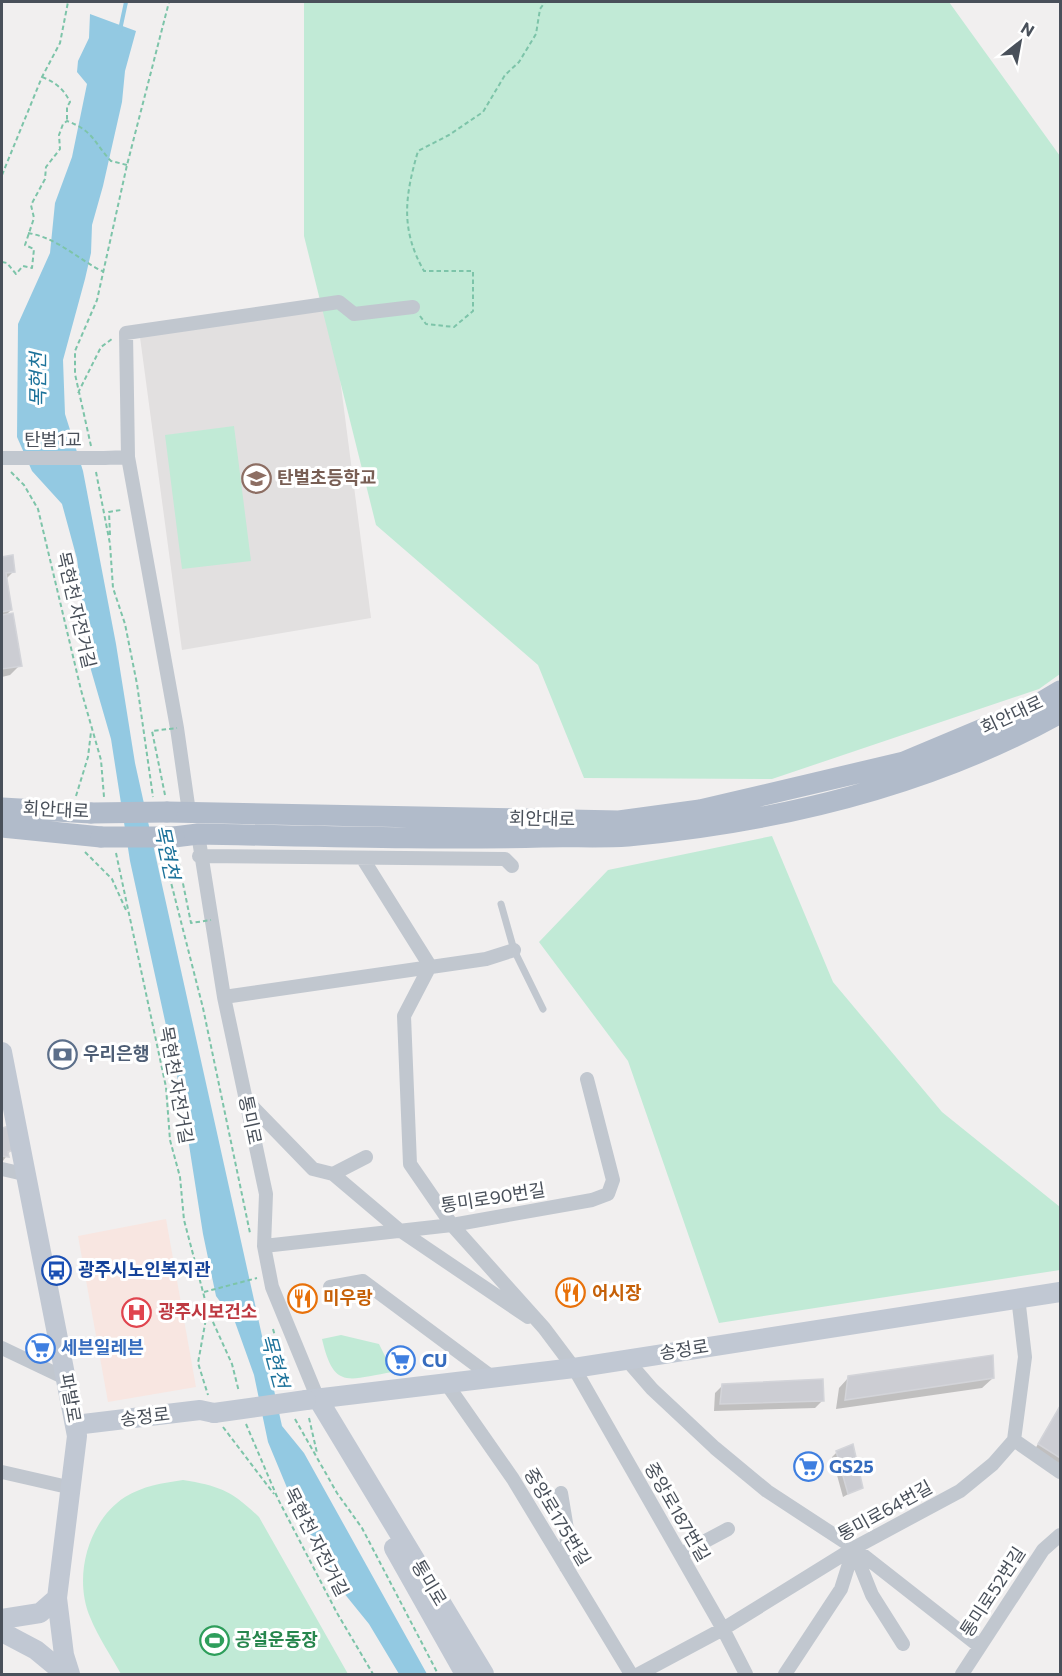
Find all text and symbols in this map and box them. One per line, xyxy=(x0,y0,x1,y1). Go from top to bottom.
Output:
north arrow xyxy=(990,12,1050,72)
text: N xyxy=(1018,17,1038,40)
water label: 목현천 xyxy=(25,350,49,408)
street label: 탄벌1교 xyxy=(24,428,82,450)
school or university icon: 탄벌초등학교 xyxy=(240,462,272,494)
place label: 탄벌초등학교 xyxy=(277,466,376,488)
street label: 목현천 자전거길 xyxy=(53,549,101,670)
street label: 회안대로 xyxy=(977,690,1046,738)
street label: 회안대로 xyxy=(22,796,90,822)
street label: 회안대로 xyxy=(509,806,575,830)
water label: 목현천 xyxy=(151,822,186,884)
street label: 목현천 자전거길 xyxy=(156,1024,198,1146)
bank icon: 우리은행 xyxy=(46,1038,78,1070)
place label: 우리은행 xyxy=(83,1042,149,1064)
street label: 통미로 xyxy=(235,1093,267,1146)
street label: 통미로90번길 xyxy=(439,1178,547,1216)
bus stop icon: 광주시노인복지관 xyxy=(41,1254,73,1286)
place label: 광주시노인복지관 xyxy=(78,1258,211,1280)
restaurant icon: 어시장 xyxy=(555,1277,587,1309)
place label: 어시장 xyxy=(592,1281,642,1303)
restaurant icon: 미우랑 xyxy=(286,1282,318,1314)
place label: 미우랑 xyxy=(323,1286,373,1308)
hospital icon: 광주시보건소 xyxy=(121,1296,153,1328)
place label: 광주시보건소 xyxy=(158,1300,257,1322)
water label: 목현천 xyxy=(257,1331,295,1393)
supermarket icon: 세븐일레븐 xyxy=(24,1332,56,1364)
street label: 송정로 xyxy=(658,1334,710,1364)
place label: 세븐일레븐 xyxy=(61,1336,144,1358)
supermarket icon: CU xyxy=(385,1345,417,1377)
place label: CU xyxy=(422,1349,447,1371)
street label: 파발로 xyxy=(56,1371,86,1424)
street label: 송정로 xyxy=(119,1402,171,1430)
supermarket icon: GS25 xyxy=(792,1451,824,1483)
place label: GS25 xyxy=(829,1455,874,1477)
street label: 중앙로187번길 xyxy=(641,1458,715,1565)
street label: 중앙로175번길 xyxy=(520,1464,596,1569)
street label: 통미로64번길 xyxy=(833,1475,936,1545)
street label: 목현천 자전거길 xyxy=(280,1483,354,1600)
street label: 통미로52번길 xyxy=(955,1542,1029,1641)
street label: 통미로 xyxy=(408,1556,452,1609)
sports icon: 공설운동장 xyxy=(198,1624,230,1656)
place label: 공설운동장 xyxy=(235,1628,318,1650)

